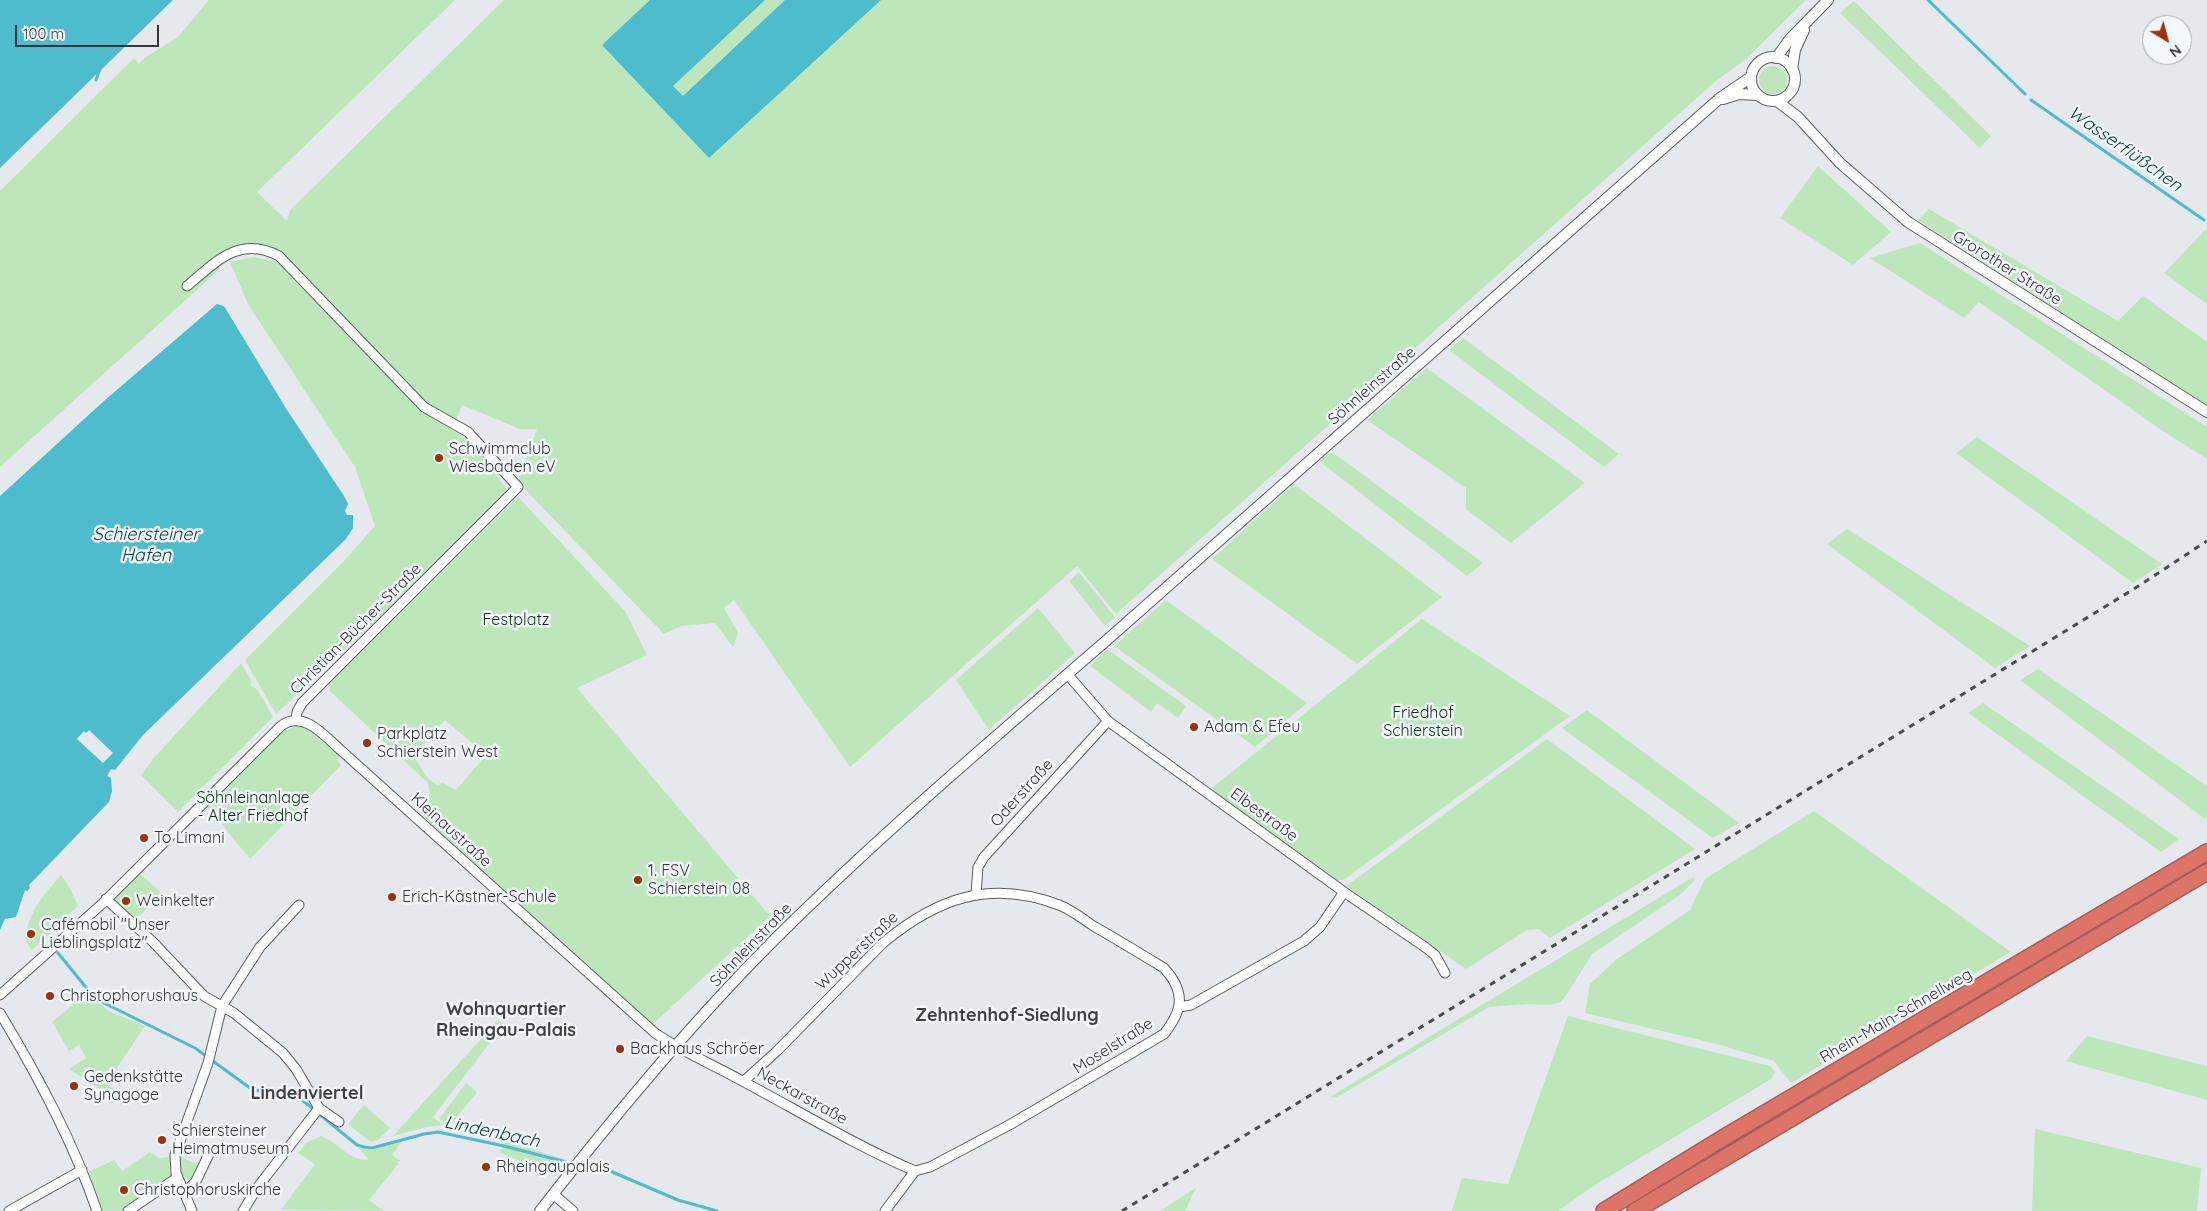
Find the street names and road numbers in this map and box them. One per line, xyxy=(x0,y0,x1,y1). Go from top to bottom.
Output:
street label: Grorother Straße xyxy=(1949,227,2065,309)
street label: Söhnleinstraße xyxy=(1324,343,1420,429)
street label: Christian-Bücher-Straße xyxy=(286,559,426,699)
street label: Oderstraße xyxy=(987,755,1057,831)
street label: Elbestraße xyxy=(1226,784,1302,846)
street label: Kleinaustraße xyxy=(407,789,495,871)
street label: Söhnleinstraße xyxy=(706,899,796,991)
street label: Wupperstraße xyxy=(812,908,902,994)
street label: Rhein-Main-Schnellweg xyxy=(1817,965,1975,1067)
street label: Moselstraße xyxy=(1070,1014,1156,1078)
street label: Neckarstraße xyxy=(753,1063,851,1129)

